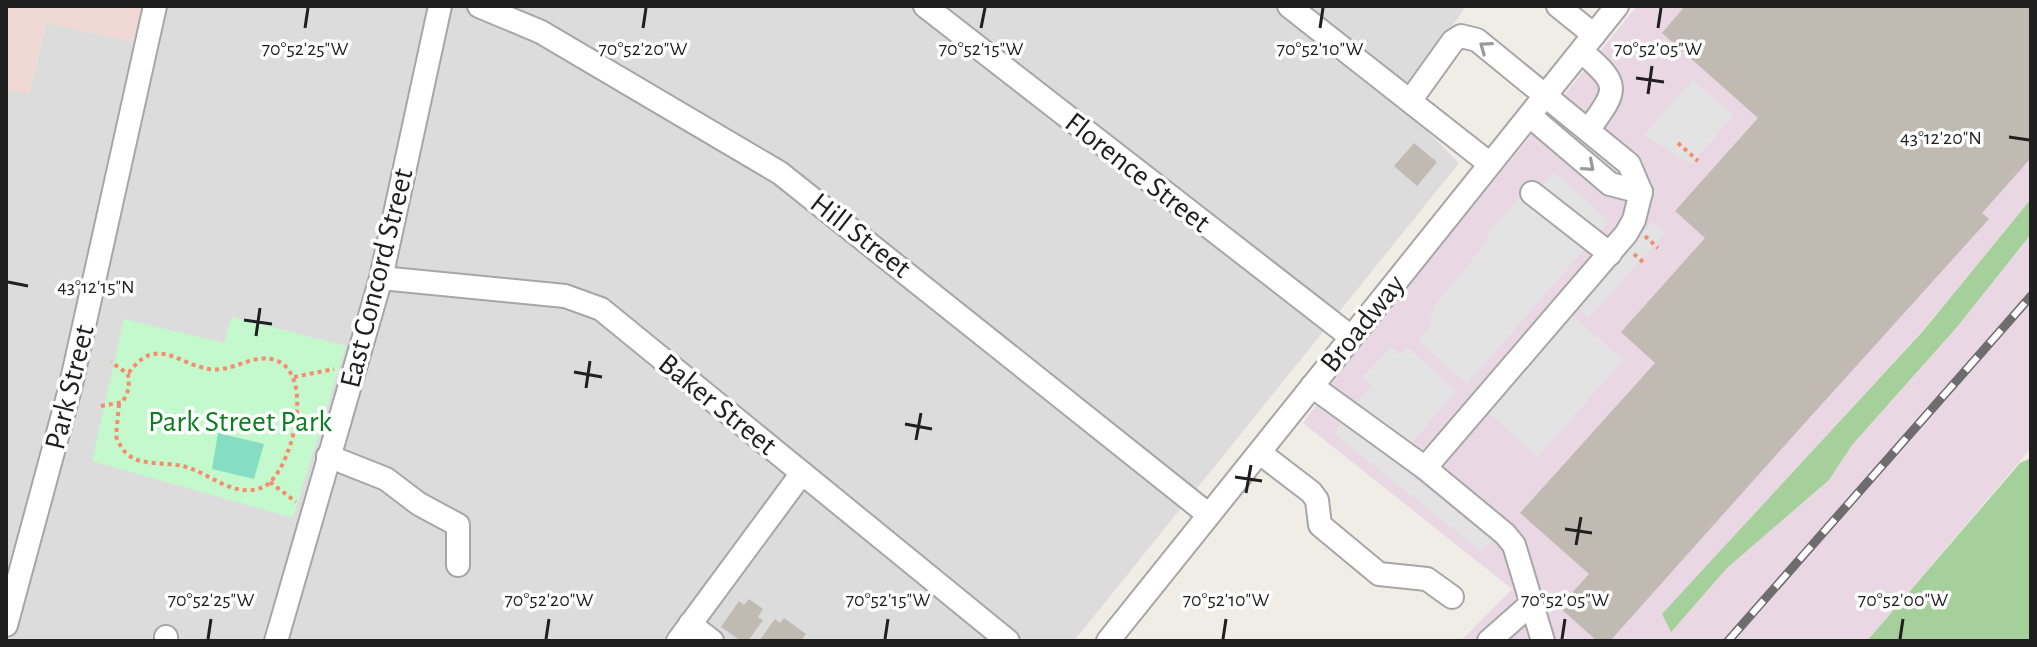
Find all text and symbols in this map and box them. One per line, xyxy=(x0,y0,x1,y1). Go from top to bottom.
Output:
text: 70°52'25"W xyxy=(262,39,349,59)
text: 70°52'20"W xyxy=(599,39,688,59)
text: 70°52'15"W xyxy=(939,39,1023,59)
text: 70°52'10"W xyxy=(1277,39,1363,59)
text: 70°52'05"W xyxy=(1614,39,1702,59)
one-way arrow xyxy=(1480,42,1494,56)
street label: Florence Street xyxy=(1059,107,1216,239)
text: 43°12'20"N xyxy=(1900,128,1982,148)
one-way arrow xyxy=(1580,156,1594,171)
street label: East Concord Street xyxy=(335,165,419,391)
street label: Hill Street xyxy=(805,188,917,284)
street label: Broadway xyxy=(1315,269,1411,378)
text: 43°12'15"N xyxy=(57,277,135,297)
street label: Park Street xyxy=(40,321,100,453)
street label: Baker Street xyxy=(653,348,782,461)
park label: Park Street Park xyxy=(148,407,332,437)
text: 70°52'25"W xyxy=(168,590,255,610)
text: 70°52'20"W xyxy=(505,590,594,610)
text: 70°52'15"W xyxy=(846,590,930,610)
text: 70°52'10"W xyxy=(1183,590,1269,610)
text: 70°52'05"W xyxy=(1521,590,1609,610)
text: 70°52'00"W xyxy=(1858,590,1948,610)

